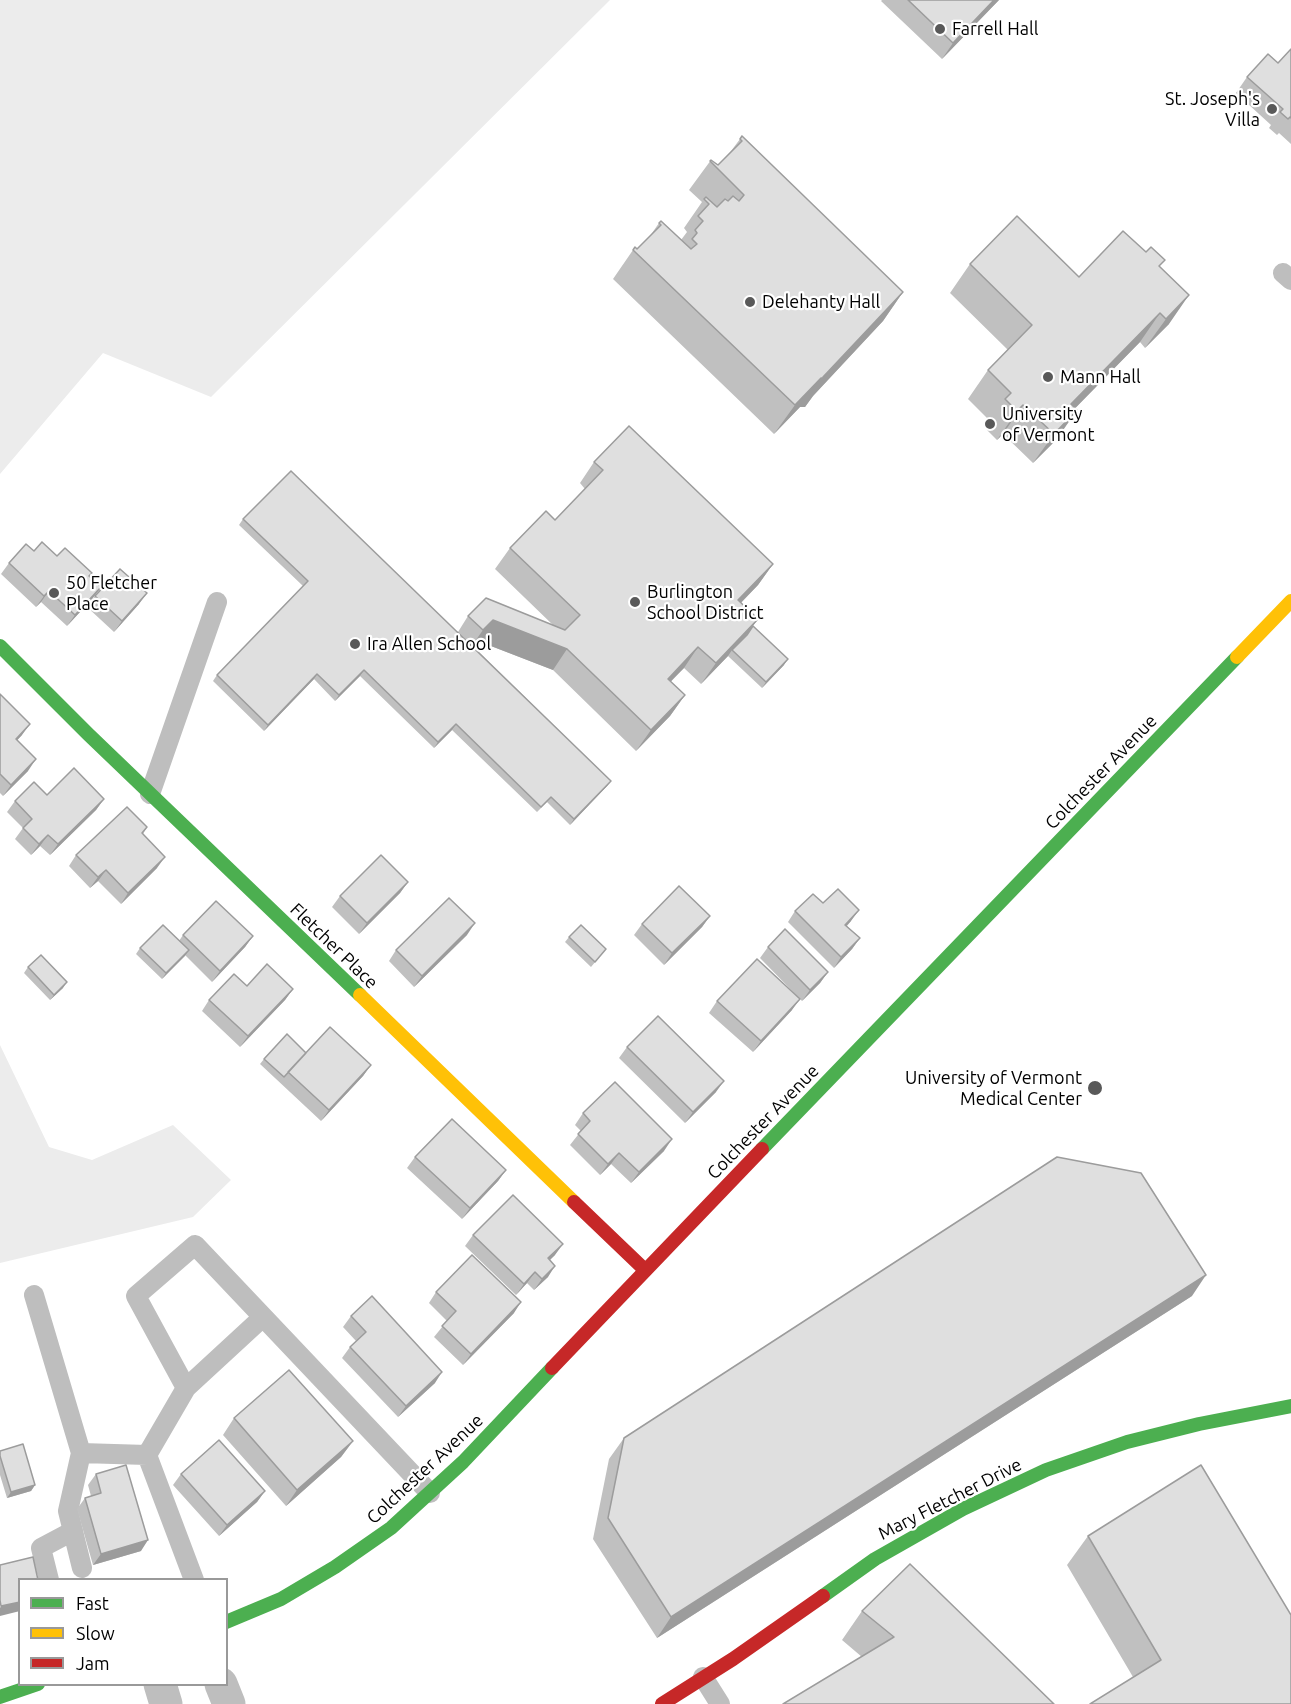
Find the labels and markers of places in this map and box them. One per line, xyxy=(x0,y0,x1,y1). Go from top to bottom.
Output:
place label: Farrell Hall xyxy=(952,18,1038,40)
marker: Farrell Hall xyxy=(933,22,947,36)
place label: St. Joseph's Villa xyxy=(1165,88,1260,130)
marker: St. Joseph's Villa xyxy=(1265,102,1279,116)
place label: Delehanty Hall xyxy=(762,291,880,313)
marker: Delehanty Hall xyxy=(743,295,757,309)
place label: Mann Hall xyxy=(1060,366,1141,388)
marker: Mann Hall xyxy=(1041,370,1055,384)
place label: University of Vermont xyxy=(1002,403,1094,446)
marker: University of Vermont xyxy=(983,417,997,431)
place label: 50 Fletcher Place xyxy=(66,572,157,614)
place label: Burlington School District xyxy=(647,581,764,624)
marker: 50 Fletcher Place xyxy=(47,586,61,600)
marker: Burlington School District xyxy=(628,595,642,609)
place label: Ira Allen School xyxy=(367,633,491,655)
marker: Ira Allen School xyxy=(348,637,362,651)
place label: University of Vermont Medical Center xyxy=(905,1067,1082,1110)
marker: University of Vermont Medical Center xyxy=(1086,1079,1104,1097)

